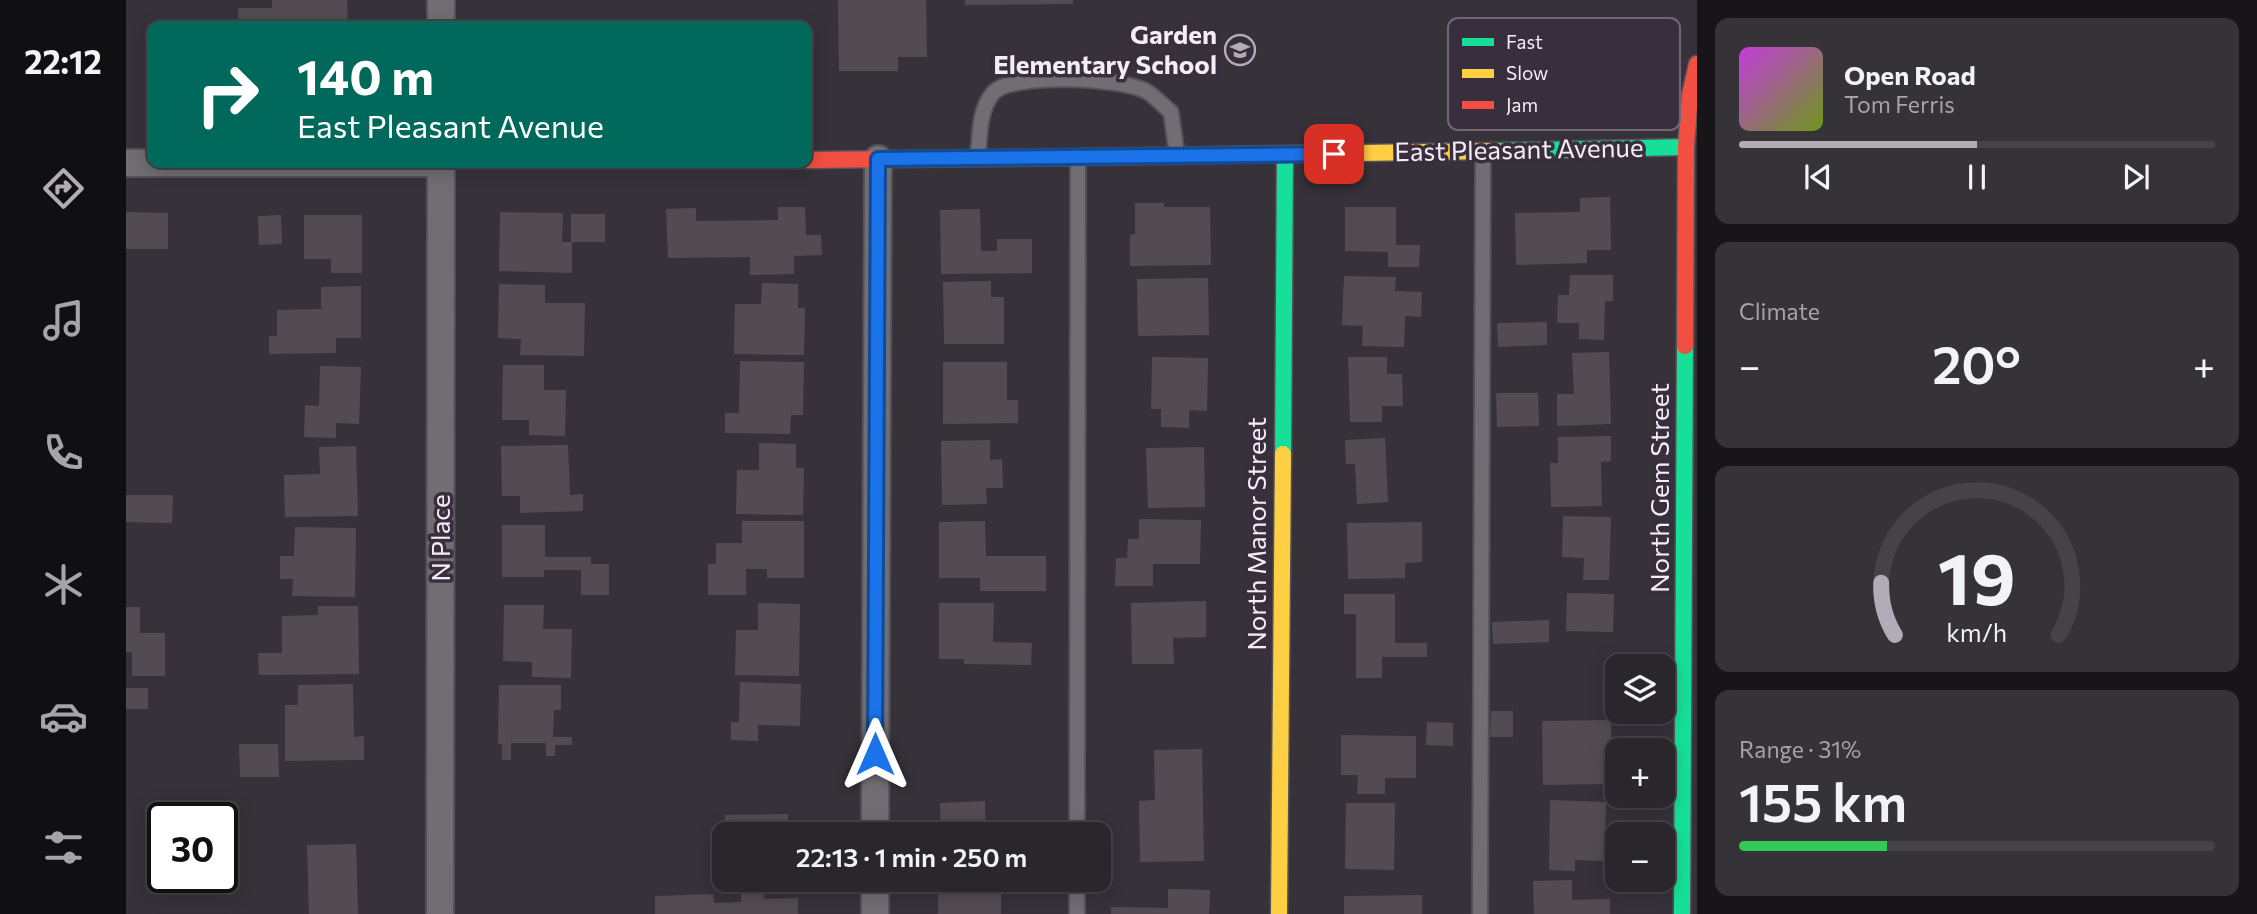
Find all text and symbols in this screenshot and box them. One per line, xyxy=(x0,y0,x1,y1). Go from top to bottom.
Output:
place label: Garden Elementary School xyxy=(993,18,1217,79)
legend xyxy=(1448,18,1680,130)
text: Fast xyxy=(1506,30,1543,53)
school or university icon: Garden Elementary School xyxy=(1223,33,1257,67)
text: 22:12 xyxy=(24,41,102,81)
text: 140 m xyxy=(297,45,434,105)
icon: right xyxy=(182,49,273,140)
text: Open Road xyxy=(1844,59,1976,90)
text: Slow xyxy=(1506,61,1548,84)
text: Tom Ferris xyxy=(1844,90,1955,118)
text: Jam xyxy=(1506,93,1538,116)
text: East Pleasant Avenue xyxy=(297,105,604,145)
pin xyxy=(1304,124,1364,184)
street label: East Pleasant Avenue xyxy=(1394,131,1644,166)
icon: arrive xyxy=(1315,135,1353,173)
icon: previous xyxy=(1799,158,1837,196)
icon: pause xyxy=(1958,158,1996,196)
icon: next xyxy=(2117,158,2155,196)
icon: directions xyxy=(39,164,88,213)
icon: music xyxy=(39,296,88,345)
text: Climate xyxy=(1739,297,1820,325)
text: 20° xyxy=(1932,331,2021,395)
text: − xyxy=(1739,341,1761,388)
text: + xyxy=(2193,341,2215,388)
street label: North Gem Street xyxy=(1643,383,1674,593)
street label: North Manor Street xyxy=(1240,417,1271,651)
icon: phone xyxy=(39,428,88,477)
street label: N Place xyxy=(424,494,455,582)
text: 19 xyxy=(1938,531,2016,620)
icon: climate xyxy=(39,560,88,609)
text: km/h xyxy=(1947,617,2007,647)
map controls xyxy=(1605,654,1675,892)
button: layers xyxy=(1605,654,1675,724)
icon: car xyxy=(39,692,88,741)
position arrow xyxy=(838,717,912,791)
text: Range · 31% xyxy=(1739,735,1861,763)
button: + xyxy=(1605,738,1675,808)
text: 155 km xyxy=(1739,769,1907,833)
speed limit sign: 30 xyxy=(147,802,238,893)
button: − xyxy=(1605,822,1675,892)
icon: filters xyxy=(39,823,88,872)
text: 22:13 · 1 min · 250 m xyxy=(796,841,1027,872)

